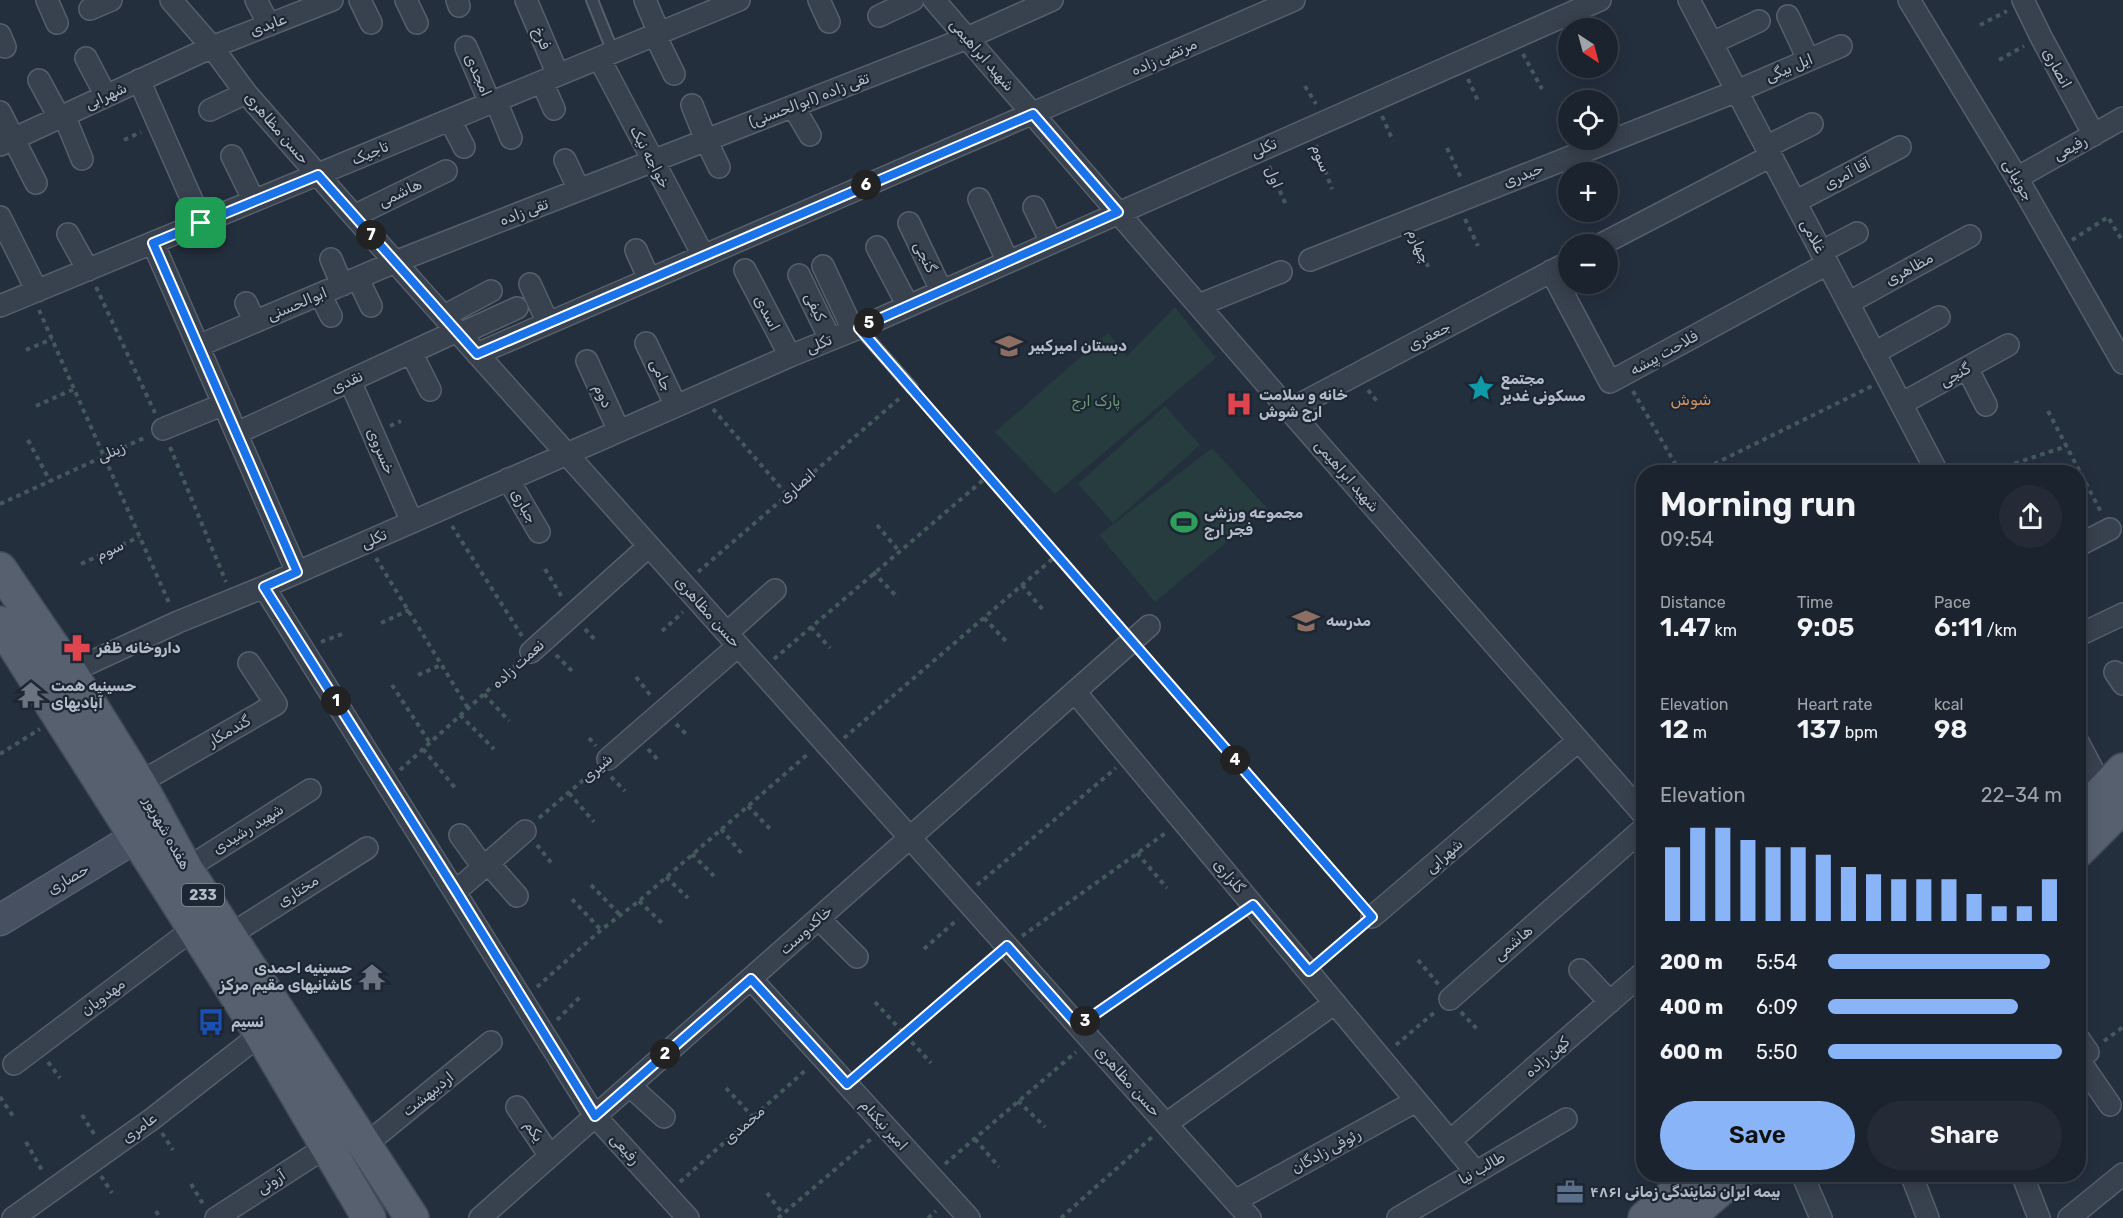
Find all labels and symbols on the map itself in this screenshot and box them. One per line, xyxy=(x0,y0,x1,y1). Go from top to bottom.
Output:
street label: عابدی xyxy=(247,10,289,40)
street label: شهید ابراهیمی xyxy=(946,15,1018,95)
north arrow xyxy=(1558,18,1618,78)
street label: فرخ xyxy=(527,24,555,53)
street label: مرتضی زاده xyxy=(1128,34,1200,80)
street label: انصاری xyxy=(2039,45,2075,91)
street label: ایل بیگی xyxy=(1762,50,1816,86)
street label: امجدی xyxy=(461,51,495,99)
street label: تقی زاده (ابوالحسنی) xyxy=(746,69,872,131)
street label: شهرابی xyxy=(82,79,130,113)
street label: حسن مظاهری xyxy=(241,88,313,168)
street label: خواجه نیک xyxy=(626,123,674,191)
street label: رفیعی xyxy=(2050,131,2090,165)
street label: تکلی xyxy=(1248,134,1280,162)
street label: تاجیک xyxy=(349,137,391,169)
street label: سوم xyxy=(1307,141,1335,175)
street label: آقا آمری xyxy=(1821,154,1874,194)
street label: جونیانی xyxy=(1999,156,2037,204)
street label: حیدری xyxy=(1500,159,1546,191)
street label: اول xyxy=(1260,163,1287,191)
pin: 6 xyxy=(851,170,881,200)
street label: هاشمی xyxy=(375,175,425,211)
street label: تقی زاده xyxy=(497,195,551,229)
pin xyxy=(175,197,226,248)
street label: غلامی xyxy=(1797,216,1829,256)
pin: 7 xyxy=(356,220,386,250)
street label: چهارم xyxy=(1403,226,1434,266)
street label: گنجی xyxy=(910,238,940,276)
street label: مظاهری xyxy=(1882,248,1936,290)
street label: ابوالحسنی xyxy=(264,283,330,325)
street label: کیفی xyxy=(800,290,830,325)
street label: اسدی xyxy=(750,292,784,334)
pin: 5 xyxy=(854,308,884,338)
street label: جعفری xyxy=(1405,317,1453,355)
street label: فلاحت پیشه xyxy=(1627,327,1702,380)
street label: تکلی xyxy=(803,330,835,358)
school or university icon: دبستان امیرکبیر xyxy=(994,331,1024,361)
place label: دبستان امیرکبیر xyxy=(1028,337,1127,355)
street label: جامی xyxy=(646,356,676,394)
street label: گنجی xyxy=(1936,359,1974,391)
street label: نقدی xyxy=(328,367,366,397)
place label: مجتمع مسکونی غدیر xyxy=(1500,370,1586,405)
place icon: مجتمع مسکونی غدیر xyxy=(1466,373,1496,403)
street label: دوم xyxy=(589,381,616,411)
place label: خانه و سلامت ارج شوش xyxy=(1259,386,1348,422)
hospital icon: خانه و سلامت ارج شوش xyxy=(1224,389,1254,419)
district label: شوش xyxy=(1671,390,1711,410)
park label: پارک ارج xyxy=(1072,392,1120,412)
street label: خسروی xyxy=(362,425,399,477)
street label: شهید ابراهیمی xyxy=(1311,436,1383,516)
street label: زینلی xyxy=(94,438,128,466)
street label: انصاری xyxy=(775,465,819,507)
street label: جباری xyxy=(507,486,541,526)
place label: مجموعه ورزشی فجر ارج xyxy=(1204,504,1304,540)
sports icon: مجموعه ورزشی فجر ارج xyxy=(1169,507,1199,537)
street label: تکلی xyxy=(358,525,390,553)
street label: سوم xyxy=(93,536,127,565)
street label: حسن مظاهری xyxy=(671,573,745,651)
school or university icon: مدرسه xyxy=(1291,606,1321,636)
place label: مدرسه xyxy=(1326,612,1371,630)
pharmacy icon: داروخانه ظفر xyxy=(62,633,92,663)
street label: نعمت زاده xyxy=(488,636,548,692)
place label: داروخانه ظفر xyxy=(96,639,181,657)
place label: حسینیه همت آبادیهای xyxy=(51,677,136,712)
temple icon: حسینیه همت آبادیهای xyxy=(16,680,46,710)
pin: 1 xyxy=(321,686,351,716)
street label: گندمکار xyxy=(204,712,254,751)
pin: 4 xyxy=(1220,745,1250,775)
street label: شیری xyxy=(578,750,616,786)
street label: هفده شهریور xyxy=(139,793,194,873)
street label: شهید رشیدی xyxy=(209,800,287,858)
street label: شهرابی xyxy=(1421,835,1467,877)
street label: گلزاری xyxy=(1210,855,1249,897)
street label: حصاری xyxy=(44,860,92,898)
street label: مختاری xyxy=(274,871,322,911)
road number: 233 xyxy=(182,884,224,906)
street label: خاکدوست xyxy=(776,902,837,959)
street label: هاشمی xyxy=(1490,921,1536,965)
place label: حسینیه احمدی کاشانیهای مقیم مرکز xyxy=(219,959,352,995)
temple icon: حسینیه احمدی کاشانیهای مقیم مرکز xyxy=(357,962,387,992)
street label: مهدویان xyxy=(77,975,129,1020)
pin: 3 xyxy=(1070,1006,1100,1036)
bus stop icon: نسیم xyxy=(196,1007,226,1037)
place label: نسیم xyxy=(231,1013,264,1032)
street label: کهن زاده xyxy=(1521,1033,1573,1081)
pin: 2 xyxy=(650,1039,680,1069)
street label: حسن مظاهری xyxy=(1091,1042,1165,1120)
street label: اردیبهشت xyxy=(399,1068,457,1120)
street label: امیر نیکنام xyxy=(856,1096,911,1155)
street label: محمدی xyxy=(720,1102,768,1148)
street label: عامری xyxy=(118,1109,160,1147)
street label: یکم xyxy=(520,1117,548,1146)
street label: رئوفی زادگان xyxy=(1288,1125,1364,1177)
street label: رفیعی xyxy=(606,1130,644,1168)
street label: طالب نیا xyxy=(1456,1148,1508,1188)
street label: آرونی xyxy=(253,1166,290,1199)
office icon: بیمه ایران نمایندگی زمانی ۴۸۶۱ xyxy=(1555,1177,1585,1207)
place label: بیمه ایران نمایندگی زمانی ۴۸۶۱ xyxy=(1590,1183,1781,1201)

